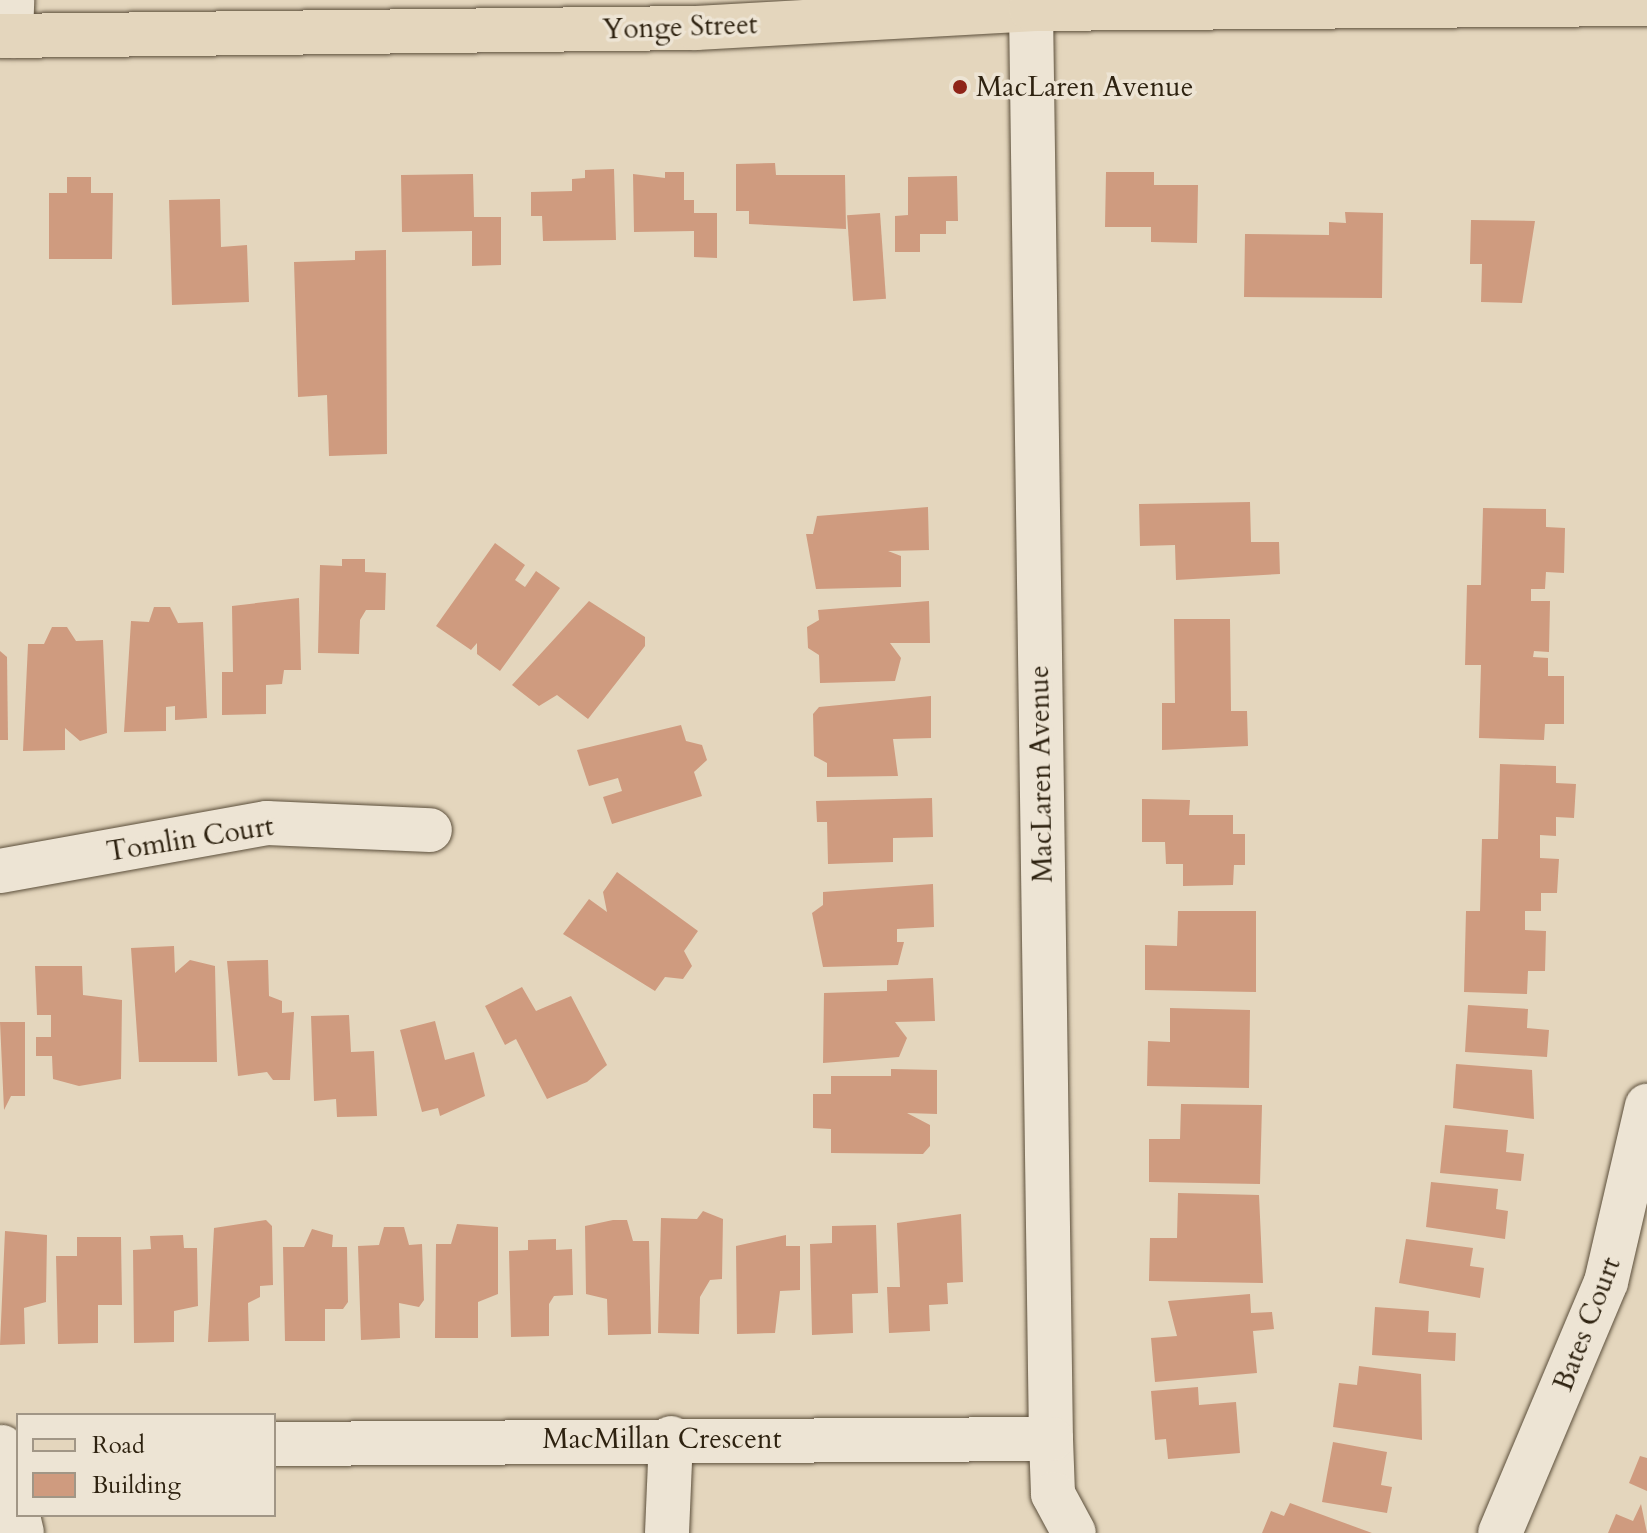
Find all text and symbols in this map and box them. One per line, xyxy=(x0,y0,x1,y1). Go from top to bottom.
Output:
street label: Yonge Street xyxy=(602,8,758,46)
place label: MacLaren Avenue xyxy=(976,70,1193,104)
marker: MacLaren Avenue xyxy=(951,78,969,96)
street label: MacLaren Avenue xyxy=(1022,665,1060,883)
street label: Tomlin Court xyxy=(104,809,276,869)
street label: Bates Court xyxy=(1546,1252,1628,1396)
legend xyxy=(16,1413,276,1517)
street label: MacMillan Crescent xyxy=(542,1422,782,1456)
text: Road xyxy=(92,1429,145,1462)
text: Building xyxy=(92,1469,181,1502)

